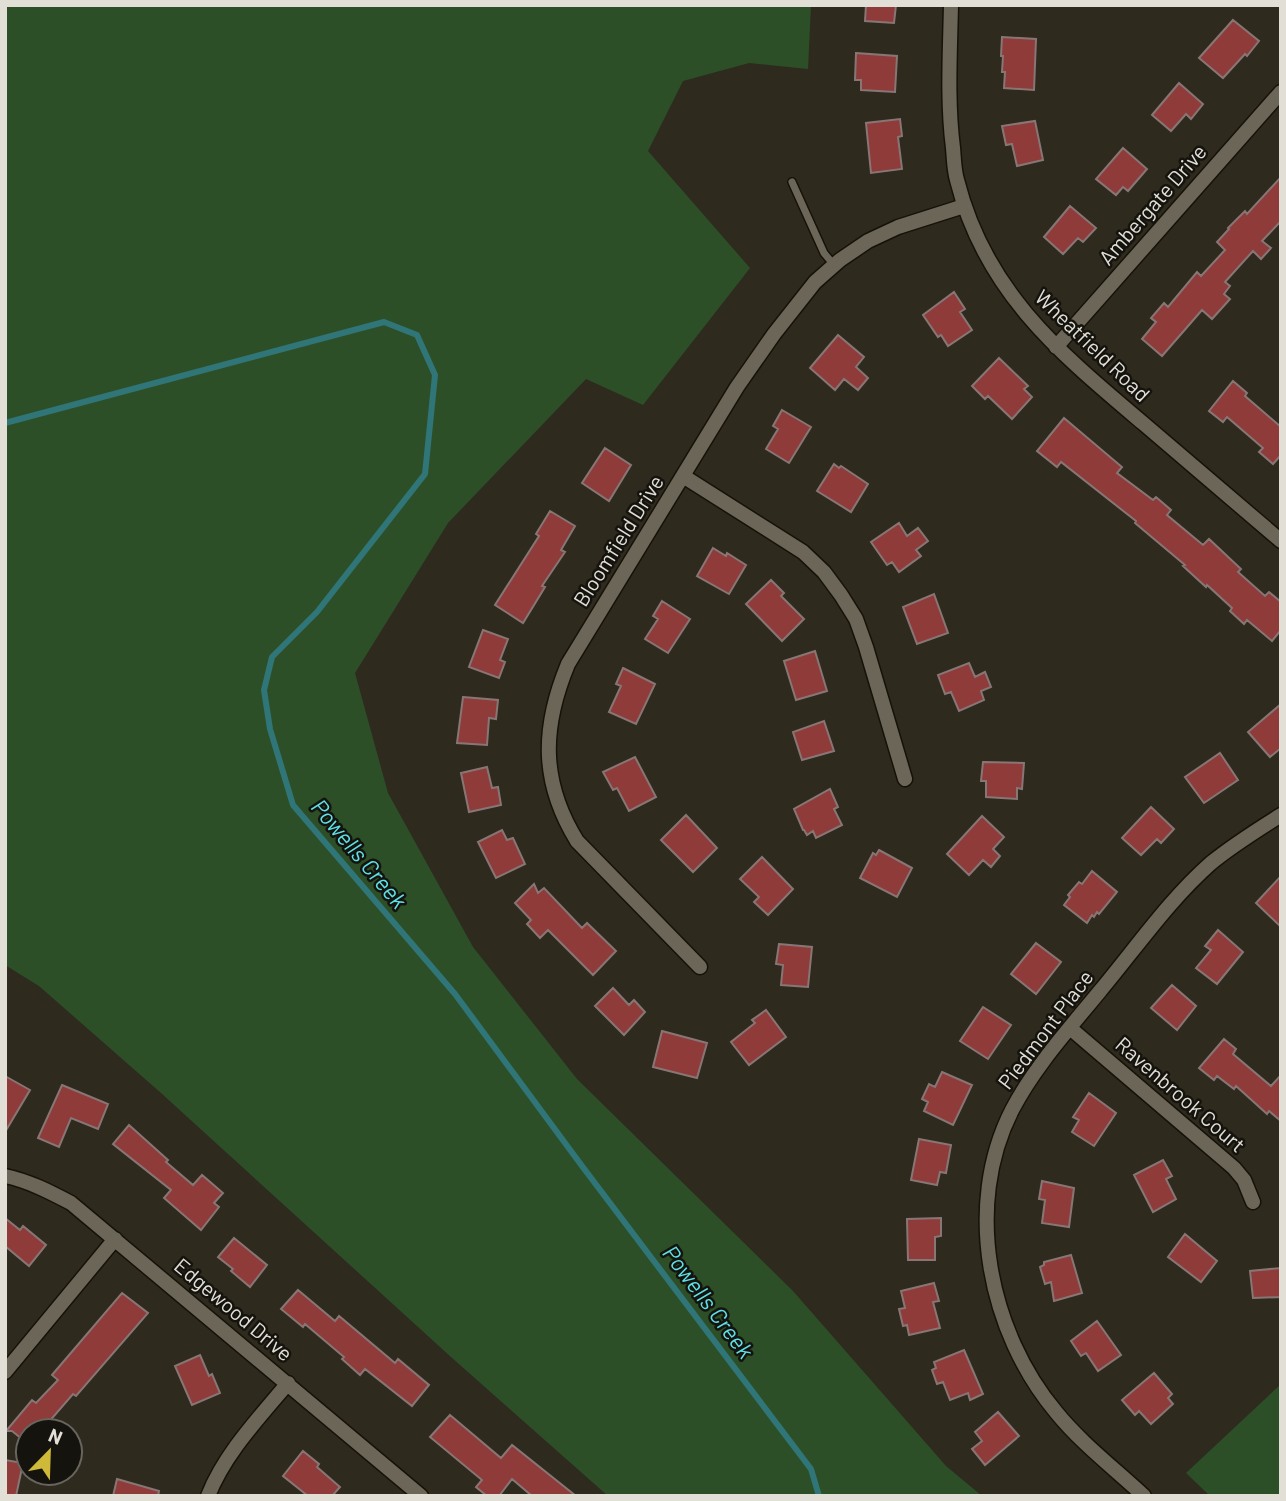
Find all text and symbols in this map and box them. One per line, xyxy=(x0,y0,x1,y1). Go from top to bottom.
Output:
street label: Ambergate Drive xyxy=(1093,139,1211,269)
street label: Wheatfield Road xyxy=(1030,284,1156,406)
street label: Bloomfield Drive xyxy=(567,470,668,610)
water label: Powells Creek xyxy=(306,793,414,914)
street label: Piedmont Place xyxy=(992,965,1098,1093)
street label: Ravenbrook Court xyxy=(1111,1031,1251,1157)
water label: Powells Creek xyxy=(657,1239,760,1363)
street label: Edgewood Drive xyxy=(170,1252,298,1366)
north arrow xyxy=(14,1417,84,1487)
text: N xyxy=(46,1423,66,1449)

